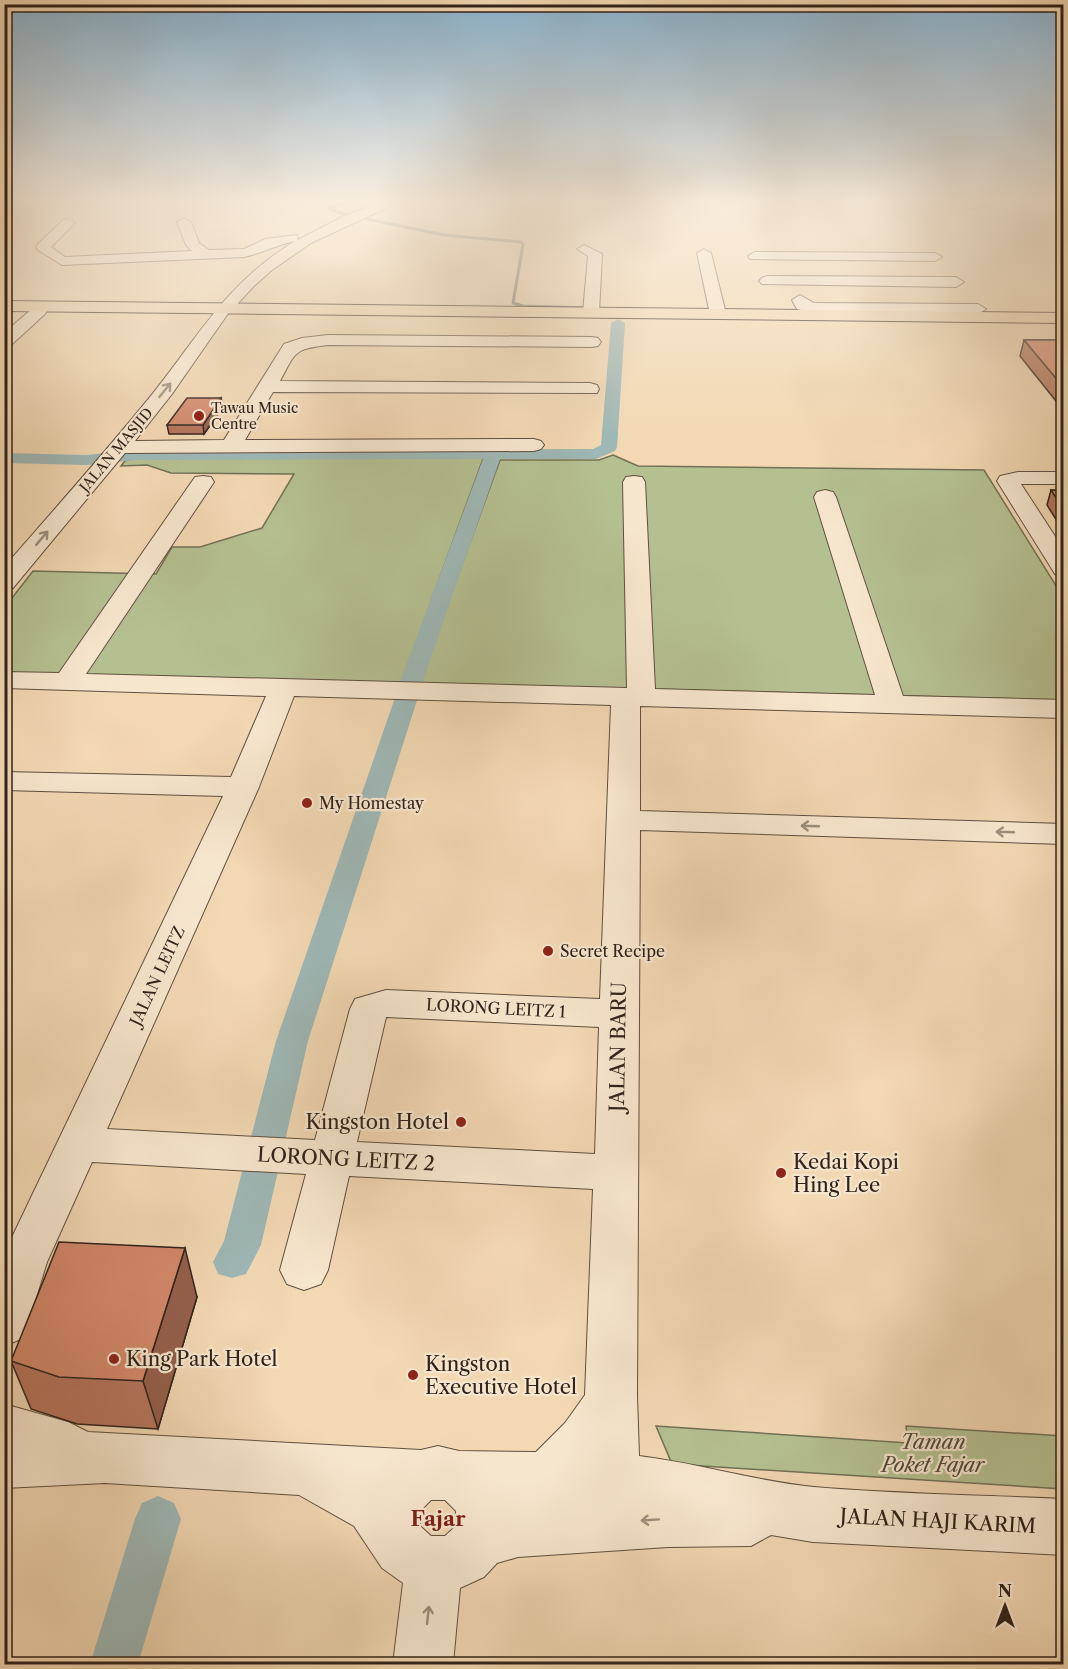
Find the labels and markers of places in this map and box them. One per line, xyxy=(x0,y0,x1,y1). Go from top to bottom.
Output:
place label: Tawau Music Centre xyxy=(211,399,298,433)
marker: Tawau Music Centre xyxy=(192,409,206,423)
place label: My Homestay xyxy=(319,793,425,813)
marker: My Homestay xyxy=(300,796,314,810)
place label: Secret Recipe xyxy=(560,941,665,961)
marker: Secret Recipe xyxy=(541,944,555,958)
place label: Kingston Hotel xyxy=(305,1110,449,1134)
marker: Kingston Hotel xyxy=(454,1115,468,1129)
place label: Kedai Kopi Hing Lee xyxy=(793,1150,899,1197)
marker: Kedai Kopi Hing Lee xyxy=(774,1166,788,1180)
place label: King Park Hotel xyxy=(126,1347,278,1371)
marker: King Park Hotel xyxy=(107,1352,121,1366)
place label: Kingston Executive Hotel xyxy=(425,1352,577,1399)
marker: Kingston Executive Hotel xyxy=(406,1368,420,1382)

